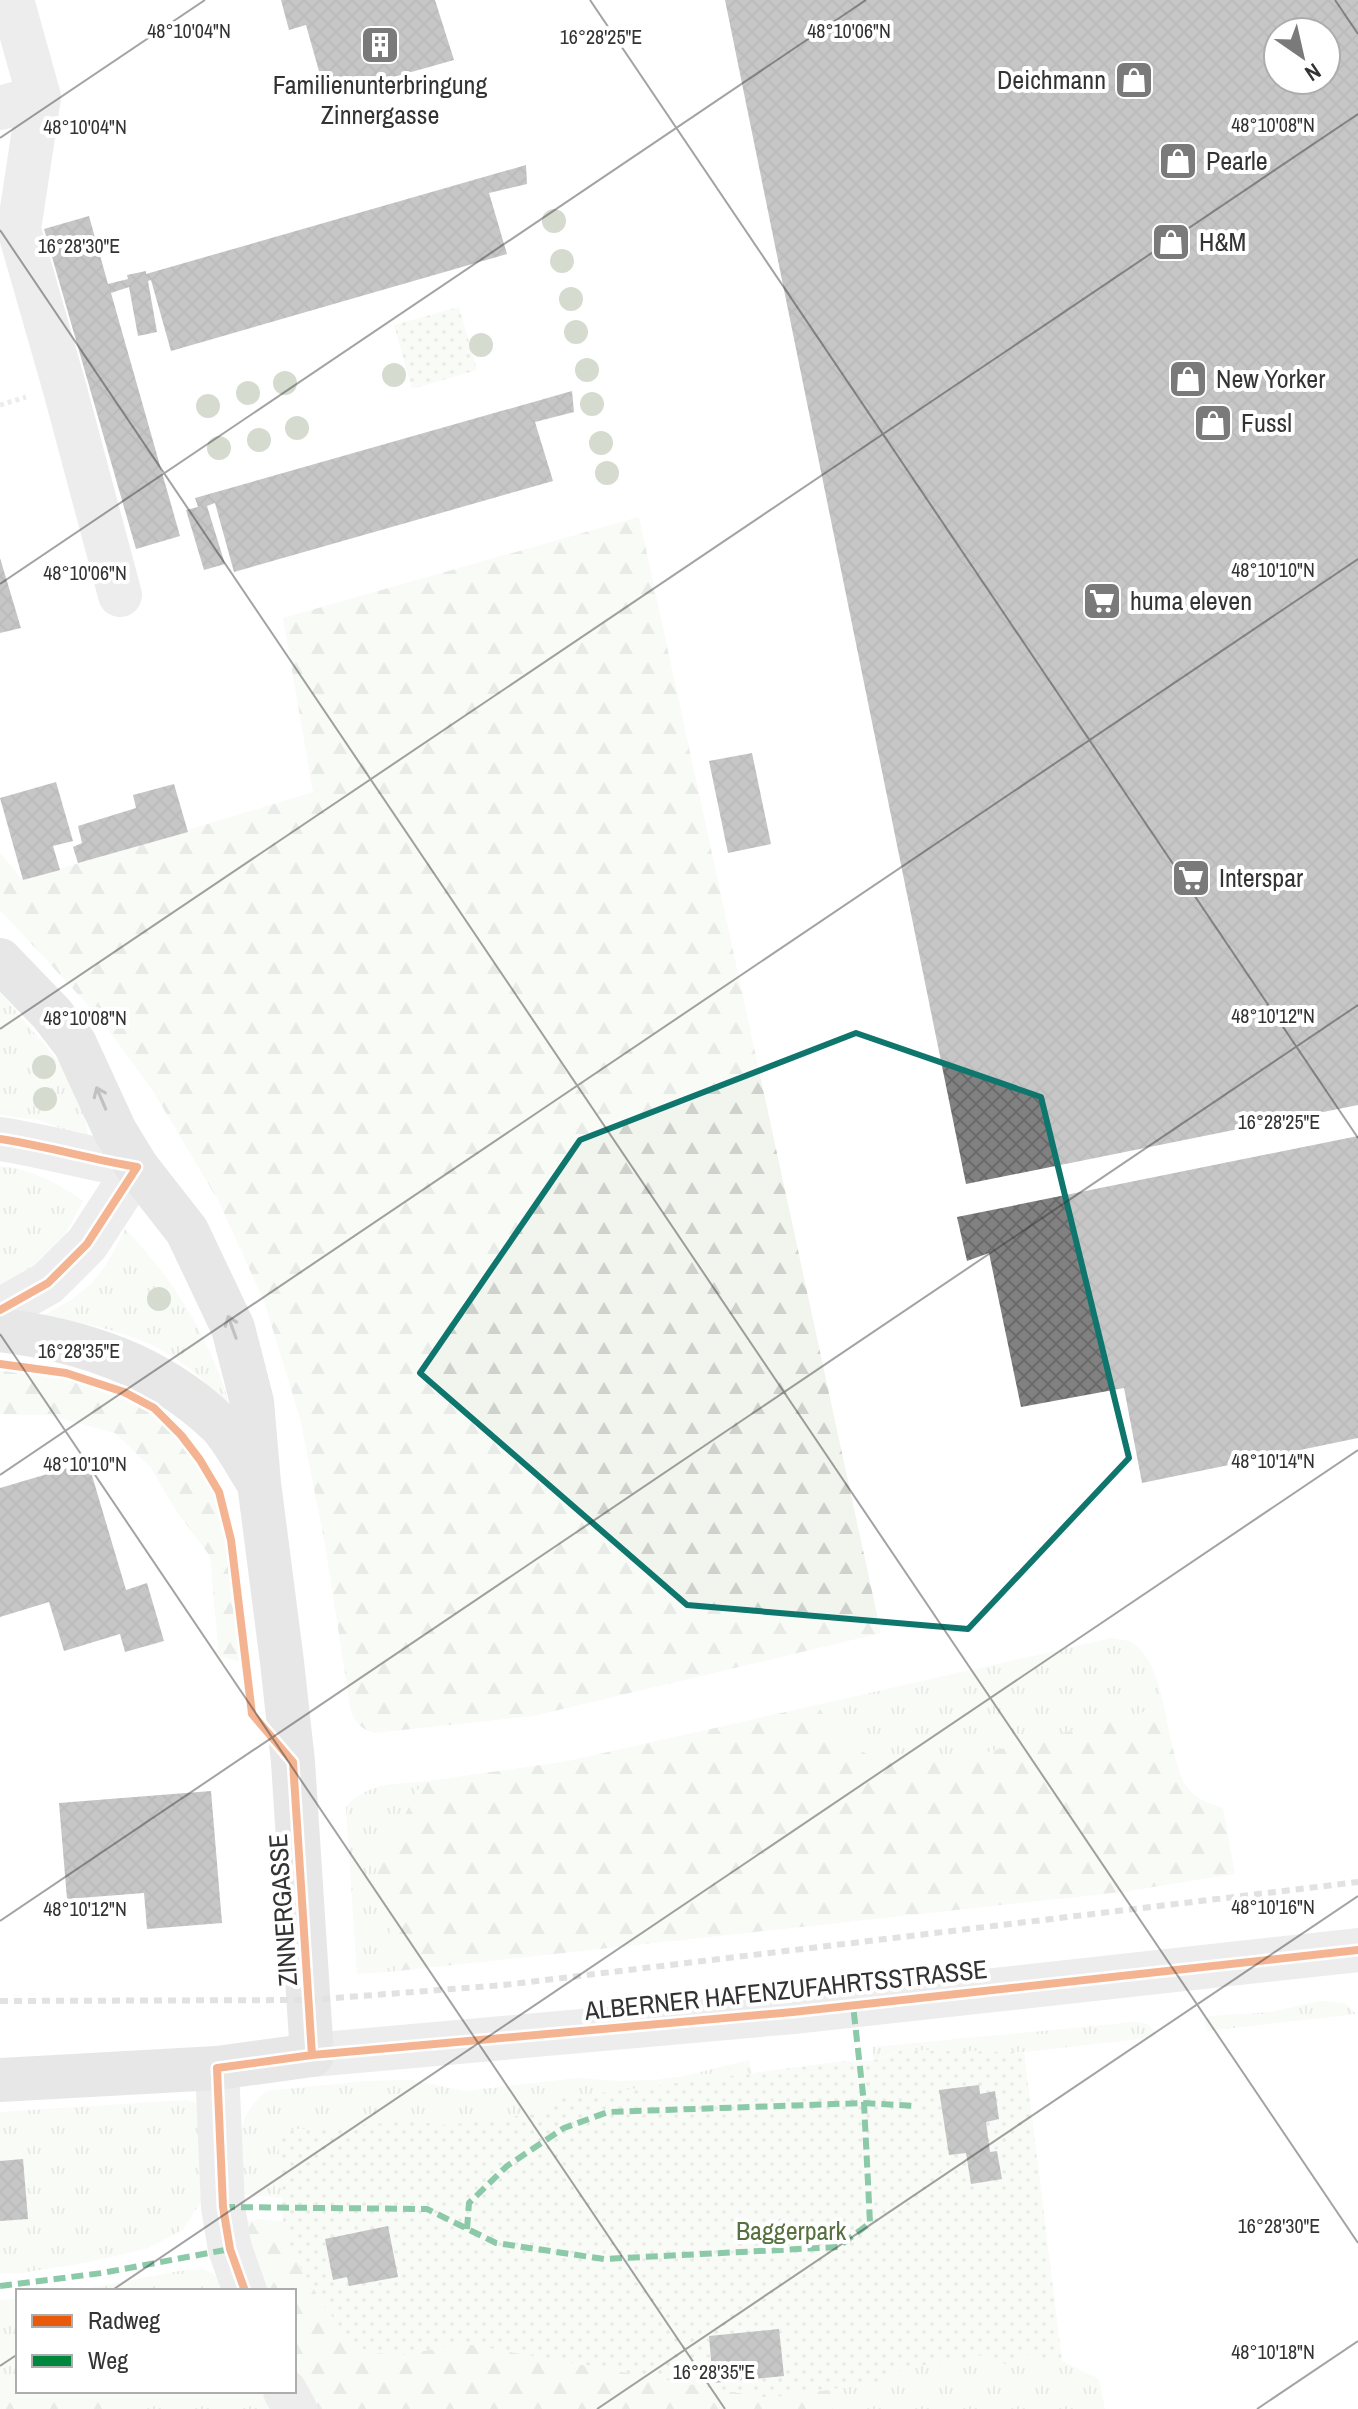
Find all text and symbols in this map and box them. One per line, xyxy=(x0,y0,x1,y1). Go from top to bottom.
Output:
north arrow xyxy=(1262,16,1342,96)
text: 48°10'04"N xyxy=(147,17,231,44)
text: 48°10'06"N xyxy=(807,17,891,44)
text: 16°28'25"E xyxy=(560,23,642,50)
building icon: Familienunterbringung Zinnergasse xyxy=(359,24,401,66)
text: N xyxy=(1299,57,1327,89)
shop icon: Deichmann xyxy=(1113,59,1155,101)
place label: Deichmann xyxy=(997,62,1106,97)
place label: Familienunterbringung Zinnergasse xyxy=(273,67,487,132)
text: 48°10'08"N xyxy=(1231,111,1315,138)
text: 48°10'04"N xyxy=(43,113,127,140)
shop icon: Pearle xyxy=(1157,140,1199,182)
place label: Pearle xyxy=(1206,143,1268,178)
shop icon: H&M xyxy=(1150,221,1192,263)
place label: H&M xyxy=(1199,224,1246,259)
text: 16°28'30"E xyxy=(38,232,120,259)
shop icon: New Yorker xyxy=(1167,358,1209,400)
place label: New Yorker xyxy=(1216,361,1325,396)
shop icon: Fussl xyxy=(1192,402,1234,444)
place label: Fussl xyxy=(1241,405,1292,440)
text: 48°10'10"N xyxy=(1231,556,1315,583)
text: 48°10'06"N xyxy=(43,559,127,586)
supermarket icon: huma eleven xyxy=(1081,580,1123,622)
place label: huma eleven xyxy=(1130,583,1252,618)
supermarket icon: Interspar xyxy=(1170,857,1212,899)
place label: Interspar xyxy=(1219,860,1303,895)
text: 48°10'12"N xyxy=(1231,1002,1315,1029)
text: 48°10'08"N xyxy=(43,1004,127,1031)
one-way arrow xyxy=(93,1086,108,1110)
text: 16°28'25"E xyxy=(1238,1108,1320,1135)
one-way arrow xyxy=(223,1315,238,1340)
text: 16°28'35"E xyxy=(38,1337,120,1364)
text: 48°10'14"N xyxy=(1231,1447,1315,1474)
text: 48°10'10"N xyxy=(43,1450,127,1477)
street label: ZINNERGASSE xyxy=(260,1833,305,1987)
text: 48°10'16"N xyxy=(1231,1893,1315,1920)
text: 48°10'12"N xyxy=(43,1895,127,1922)
street label: ALBERNER HAFENZUFAHRTSSTRASSE xyxy=(582,1951,989,2028)
text: 16°28'30"E xyxy=(1238,2212,1320,2239)
park label: Baggerpark xyxy=(736,2213,846,2248)
legend xyxy=(16,2289,296,2393)
text: Radweg xyxy=(88,2304,160,2336)
text: 48°10'18"N xyxy=(1231,2338,1315,2365)
text: Weg xyxy=(88,2344,128,2376)
text: 16°28'35"E xyxy=(673,2358,755,2385)

